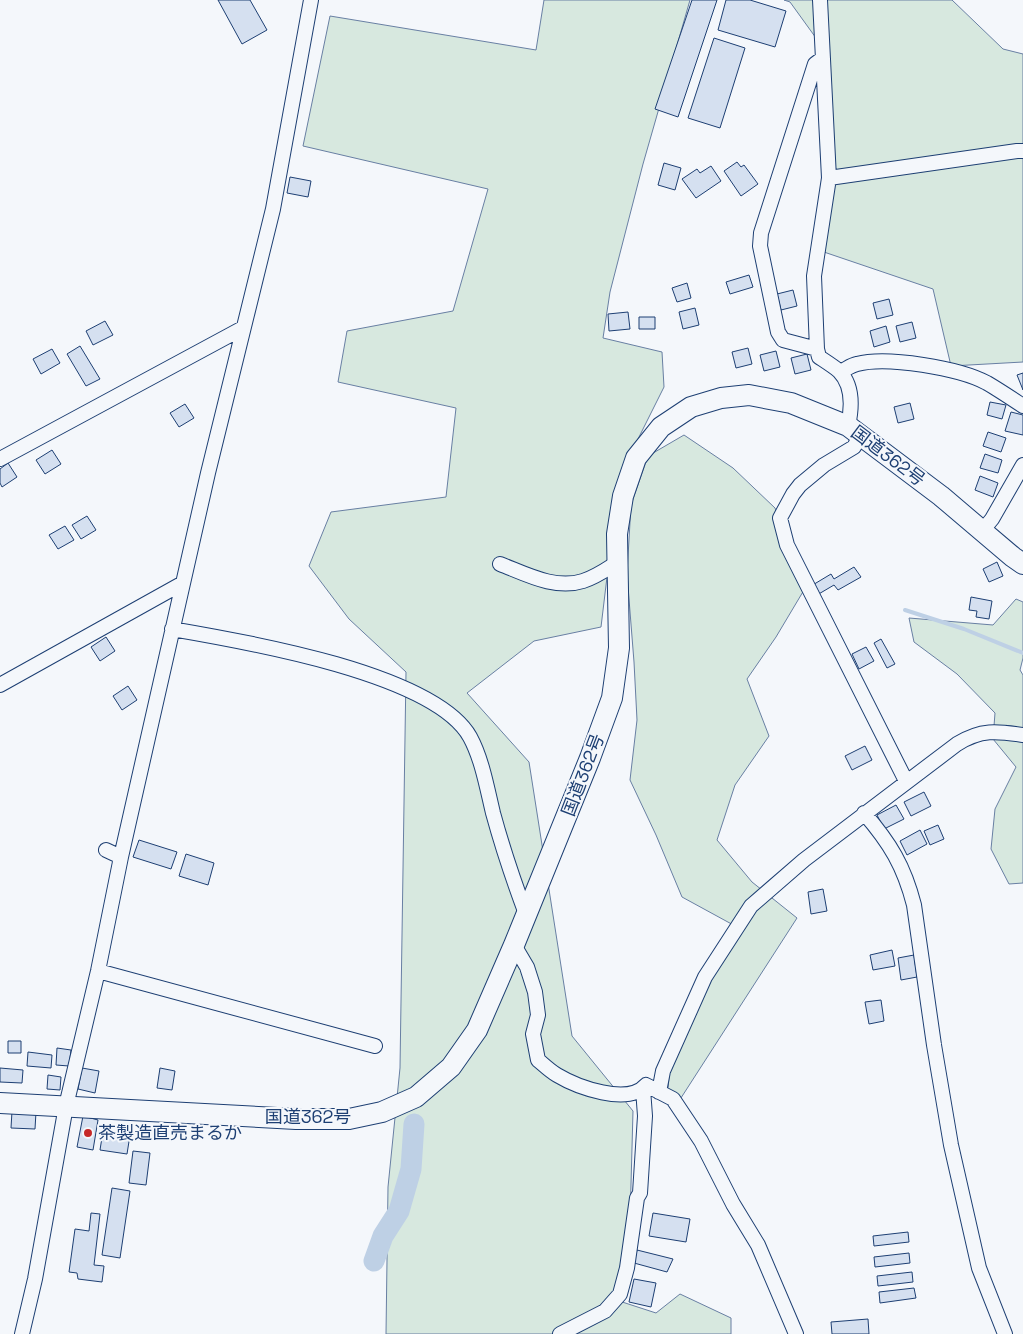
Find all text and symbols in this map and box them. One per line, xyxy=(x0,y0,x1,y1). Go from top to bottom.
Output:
street label: 国道362号 xyxy=(847,420,930,491)
street label: 国道362号 xyxy=(556,730,609,819)
street label: 国道362号 xyxy=(265,1105,351,1128)
place label: 茶製造直売まるか xyxy=(98,1121,242,1144)
marker: 茶製造直売まるか xyxy=(82,1127,94,1139)

